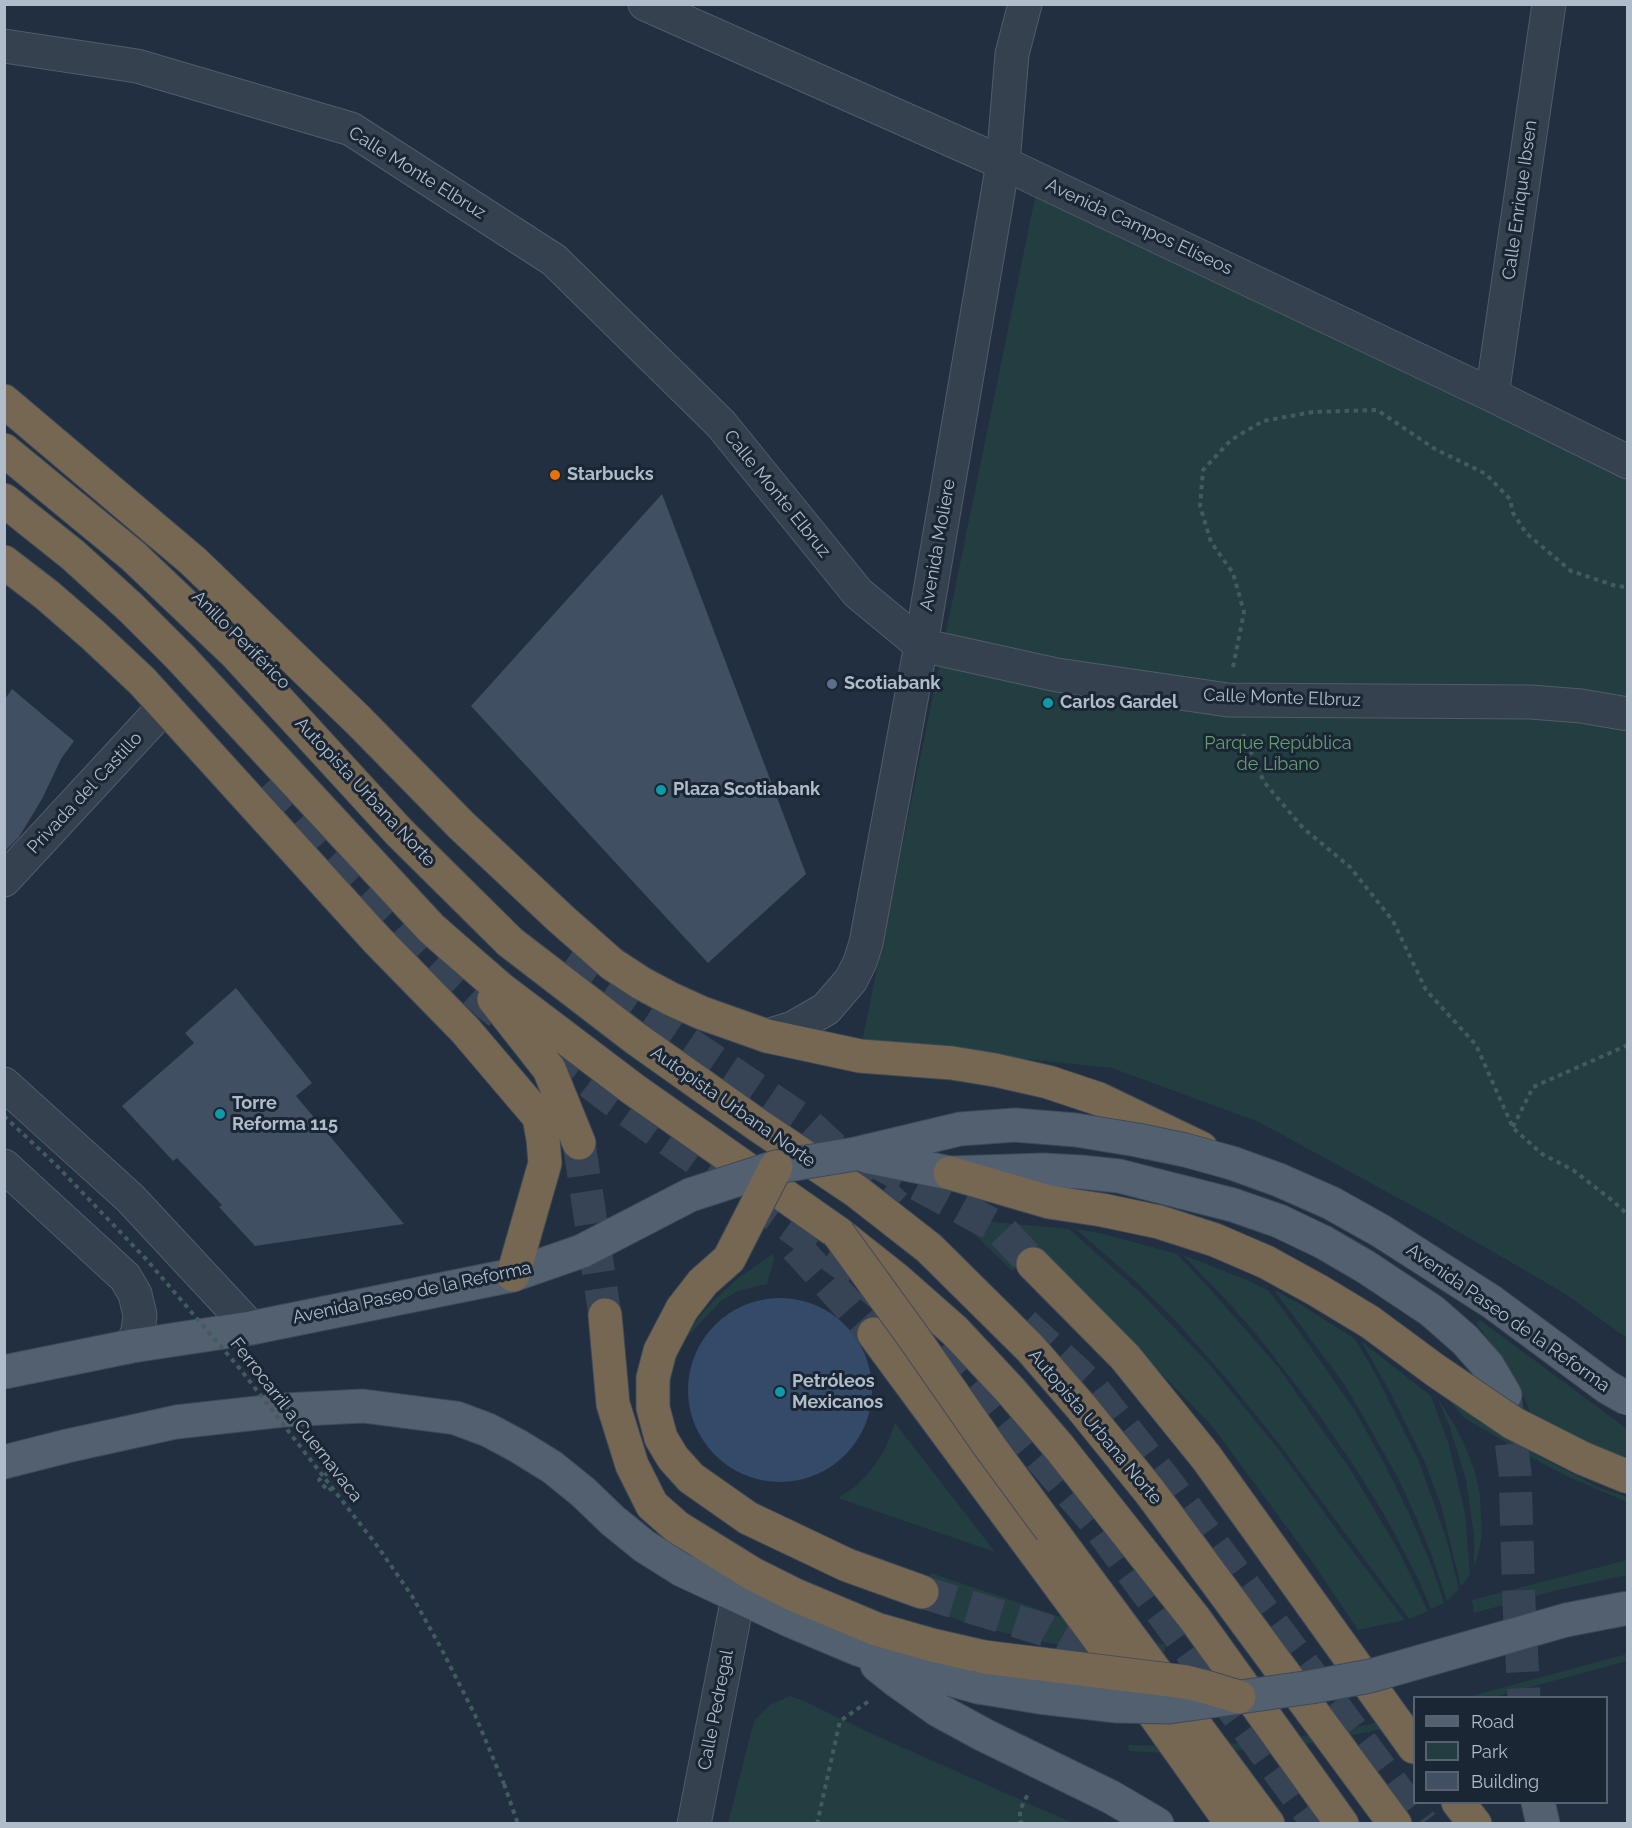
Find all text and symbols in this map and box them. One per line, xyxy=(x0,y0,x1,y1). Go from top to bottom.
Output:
street label: Calle Enrique Ibsen xyxy=(1498,119,1542,281)
street label: Calle Monte Elbruz xyxy=(344,122,490,224)
street label: Avenida Campos Elíseos xyxy=(1042,174,1236,280)
street label: Calle Monte Elbruz xyxy=(719,426,835,562)
place label: Starbucks xyxy=(567,464,654,486)
marker: Starbucks xyxy=(548,468,562,482)
street label: Avenida Moliere xyxy=(916,477,960,613)
street label: Anillo Periférico xyxy=(187,586,295,694)
place label: Scotiabank xyxy=(844,673,940,695)
marker: Scotiabank xyxy=(825,677,839,691)
street label: Calle Monte Elbruz xyxy=(1203,684,1361,712)
place label: Carlos Gardel xyxy=(1060,692,1178,714)
marker: Carlos Gardel xyxy=(1041,696,1055,710)
street label: Autopista Urbana Norte xyxy=(290,713,440,871)
street label: Privada del Castillo xyxy=(23,728,147,858)
park label: Parque República de Líbano xyxy=(1204,733,1352,776)
place label: Plaza Scotiabank xyxy=(673,779,820,801)
marker: Plaza Scotiabank xyxy=(654,783,668,797)
street label: Autopista Urbana Norte xyxy=(646,1042,820,1172)
place label: Torre Reforma 115 xyxy=(232,1093,338,1136)
marker: Torre Reforma 115 xyxy=(213,1107,227,1121)
street label: Avenida Paseo de la Reforma xyxy=(1402,1239,1614,1397)
street label: Avenida Paseo de la Reforma xyxy=(291,1257,533,1329)
street label: Ferrocarril a Cuernavaca xyxy=(225,1334,367,1506)
street label: Autopista Urbana Norte xyxy=(1024,1345,1166,1509)
place label: Petróleos Mexicanos xyxy=(792,1371,883,1414)
marker: Petróleos Mexicanos xyxy=(773,1385,787,1399)
street label: Calle Pedregal xyxy=(694,1648,738,1772)
legend xyxy=(1413,1696,1608,1804)
text: Road xyxy=(1471,1711,1514,1732)
text: Park xyxy=(1471,1741,1508,1762)
text: Building xyxy=(1471,1771,1539,1792)

